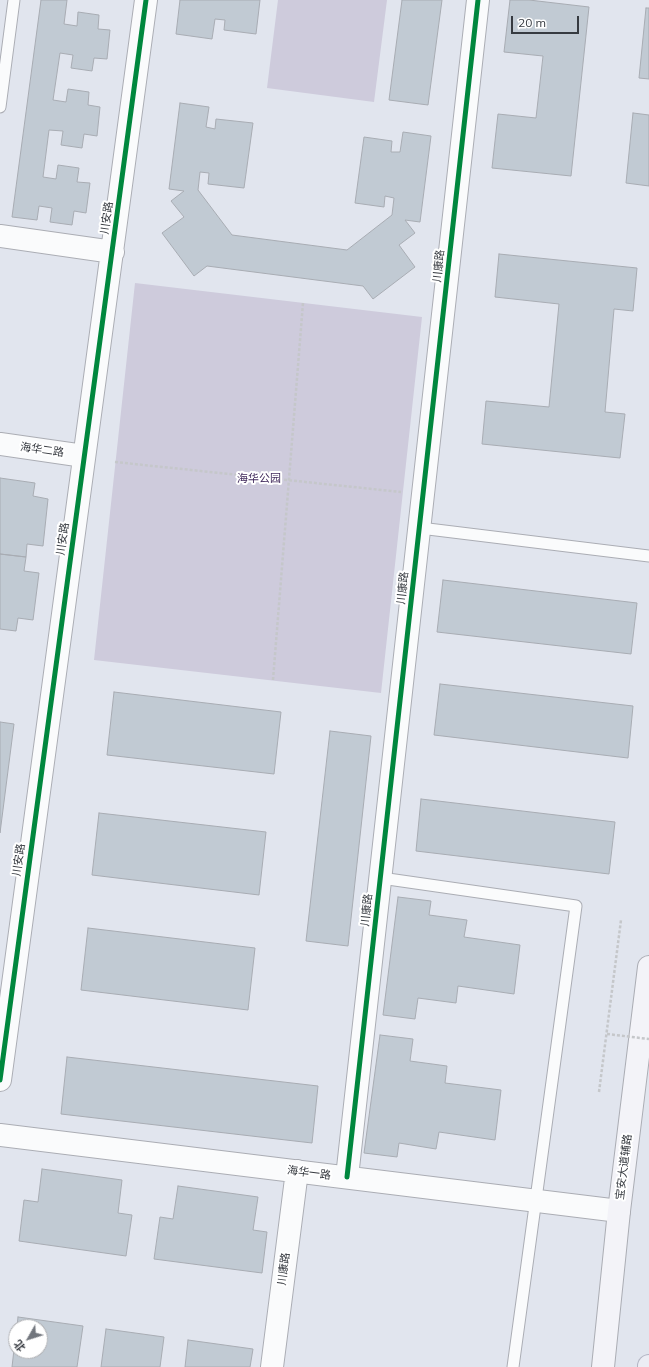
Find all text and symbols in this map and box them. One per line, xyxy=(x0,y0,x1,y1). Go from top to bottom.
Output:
scale bar xyxy=(513,8,581,34)
text: 20 m xyxy=(518,15,546,30)
street label: 川安路 xyxy=(98,201,116,235)
street label: 川康路 xyxy=(431,249,447,283)
street label: 海华二路 xyxy=(19,440,65,460)
park label: 海华公园 xyxy=(237,472,281,486)
street label: 川安路 xyxy=(54,522,72,556)
street label: 川康路 xyxy=(395,571,411,605)
street label: 川安路 xyxy=(10,843,28,877)
street label: 川康路 xyxy=(359,893,375,927)
street label: 宝安大道辅路 xyxy=(613,1133,635,1201)
street label: 海华一路 xyxy=(286,1164,332,1182)
street label: 川康路 xyxy=(275,1252,293,1286)
north arrow xyxy=(8,1319,48,1359)
text: 北 xyxy=(11,1337,28,1355)

